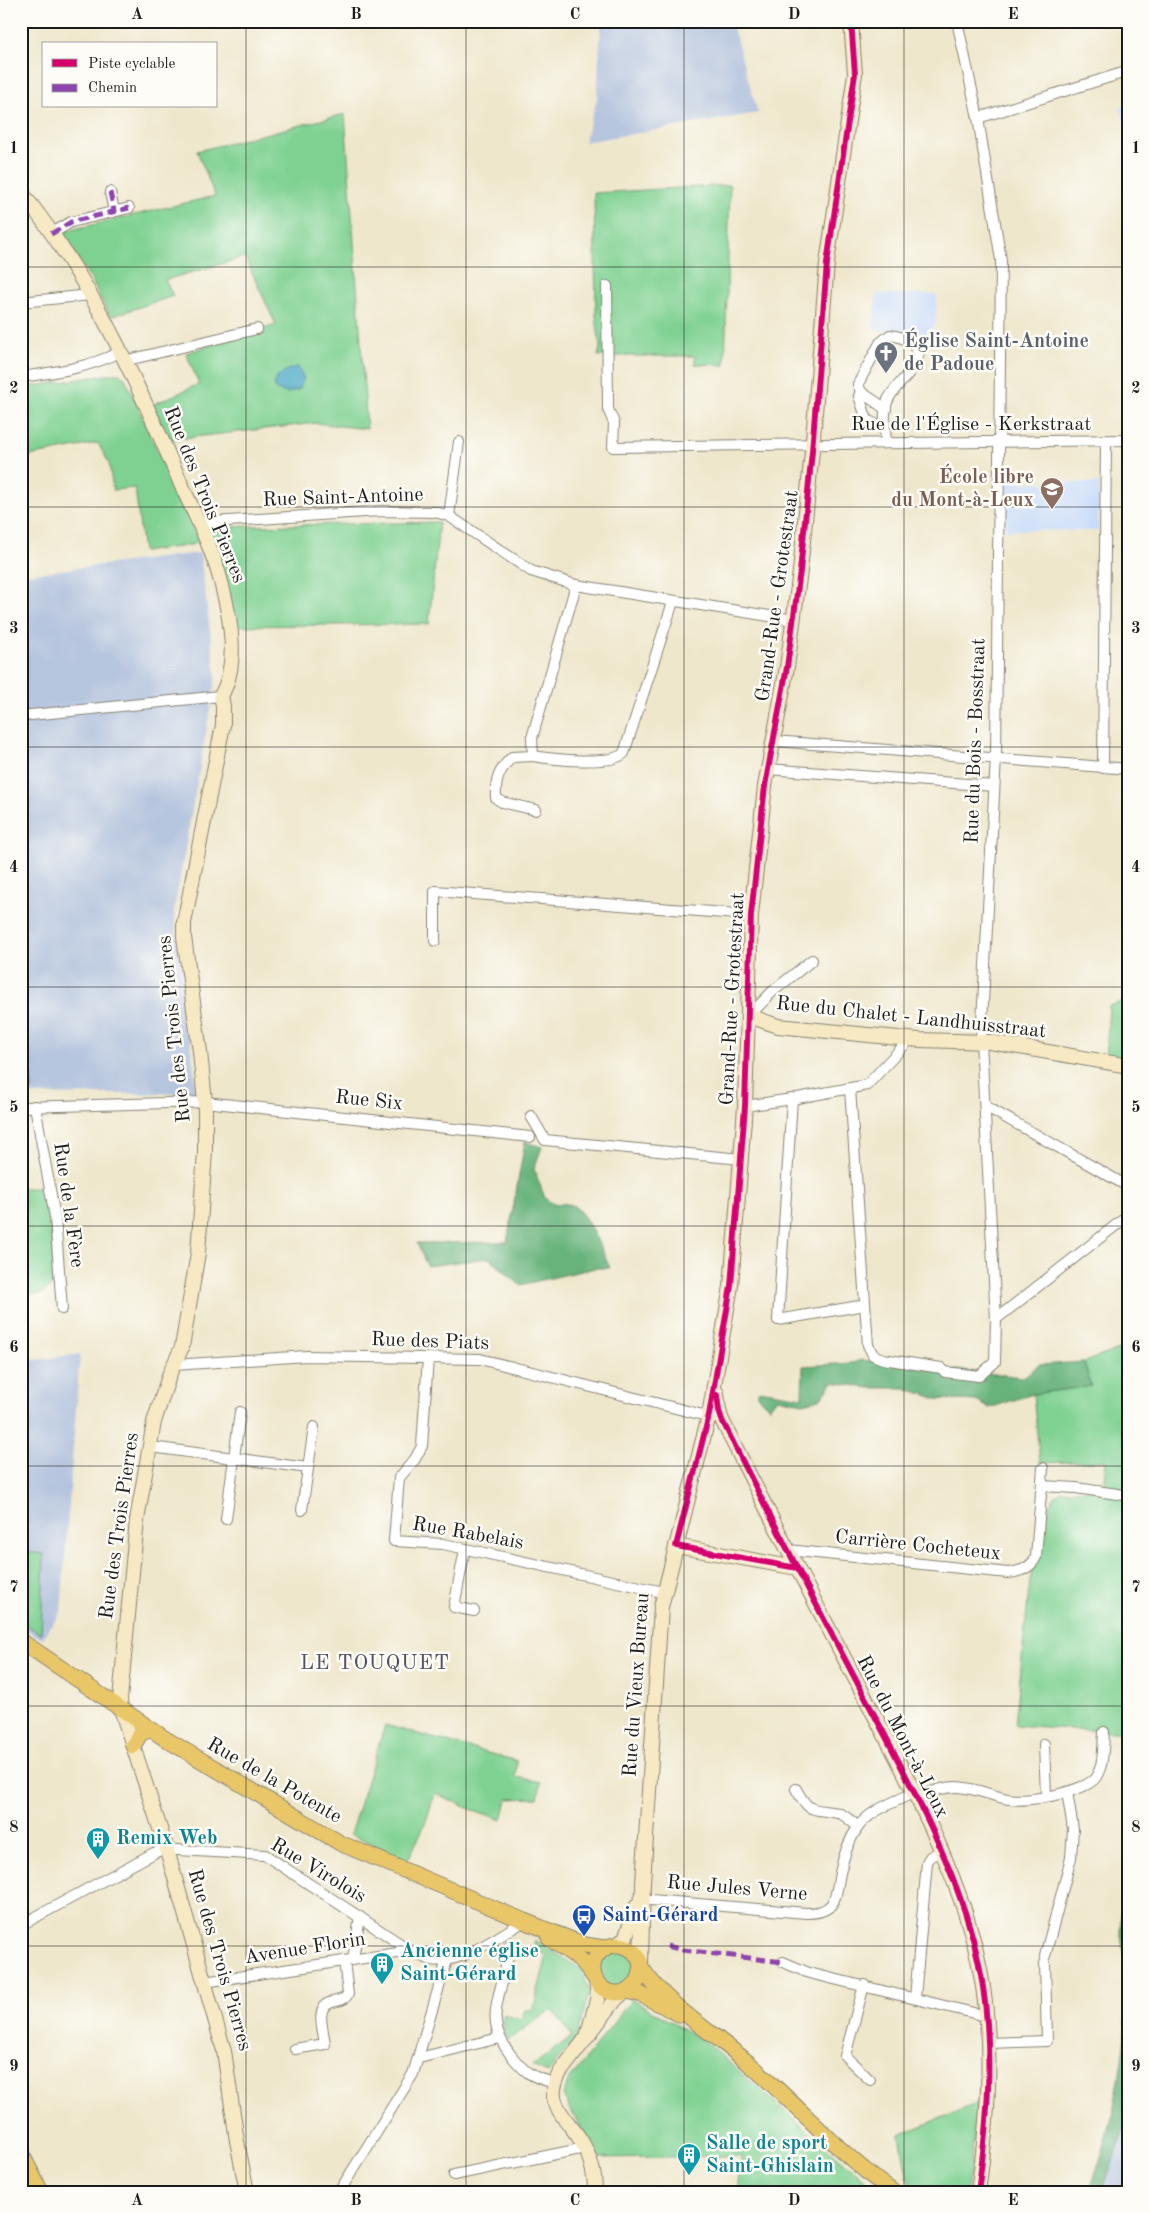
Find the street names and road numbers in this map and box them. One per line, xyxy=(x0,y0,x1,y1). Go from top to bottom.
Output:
street label: Rue des Trois Pierres xyxy=(159,404,249,586)
street label: Rue de l'Église - Kerkstraat xyxy=(851,412,1091,435)
street label: Rue Saint-Antoine xyxy=(262,485,424,511)
street label: Grand-Rue - Grotestraat xyxy=(753,489,803,703)
street label: Rue du Bois - Bosstraat xyxy=(962,638,990,844)
street label: Grand-Rue - Grotestraat xyxy=(717,892,749,1106)
street label: Rue des Trois Pierres xyxy=(155,934,195,1124)
street label: Rue du Chalet - Landhuisstraat xyxy=(775,994,1047,1042)
street label: Rue Six xyxy=(334,1088,404,1114)
street label: Rue de la Fère xyxy=(49,1141,87,1269)
street label: Rue des Piats xyxy=(371,1330,489,1354)
street label: Rue des Trois Pierres xyxy=(97,1431,143,1621)
street label: Rue Rabelais xyxy=(411,1514,525,1554)
street label: Carrière Cocheteux xyxy=(834,1527,1002,1565)
street label: Rue du Vieux Bureau xyxy=(621,1592,653,1778)
street label: Rue du Mont-à-Leux xyxy=(852,1653,952,1821)
street label: Rue de la Potente xyxy=(203,1734,345,1828)
street label: Rue Virolois xyxy=(267,1835,369,1907)
street label: Rue des Trois Pierres xyxy=(183,1867,255,2053)
street label: Rue Jules Verne xyxy=(666,1873,808,1905)
street label: Avenue Florin xyxy=(243,1930,367,1968)

